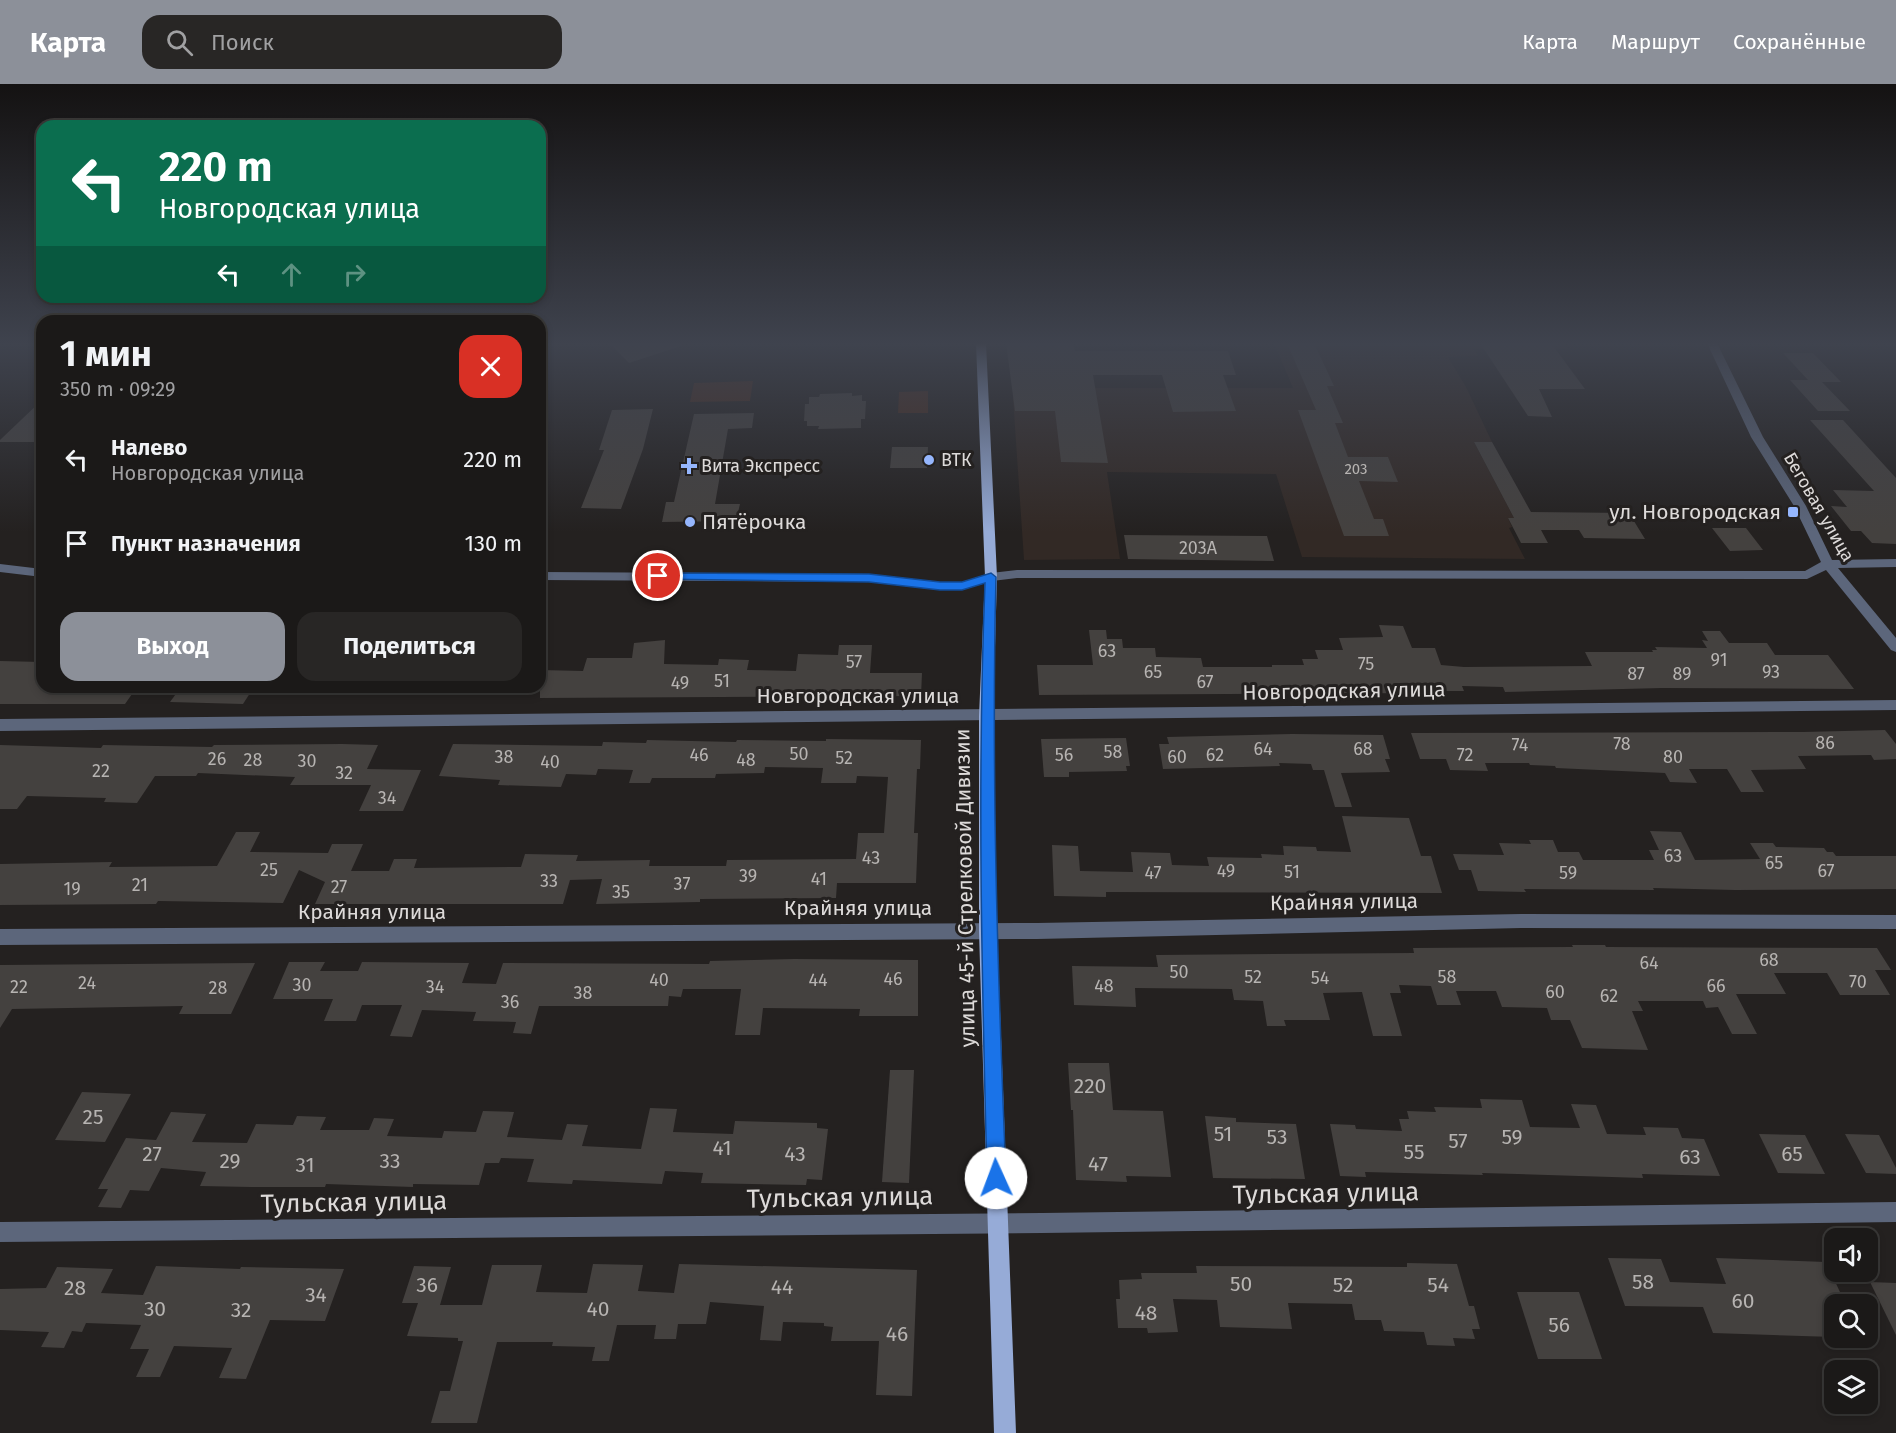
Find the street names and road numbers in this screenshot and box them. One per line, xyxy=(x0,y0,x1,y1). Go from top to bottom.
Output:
street label: Беговая улица xyxy=(1779,448,1859,566)
street label: Новгородская улица xyxy=(1242,676,1446,706)
street label: Новгородская улица xyxy=(756,683,960,709)
street label: улица 45-й Стрелковой Дивизии xyxy=(949,728,981,1048)
street label: Крайняя улица xyxy=(1270,888,1418,916)
street label: Крайняя улица xyxy=(784,895,932,921)
street label: Крайняя улица xyxy=(298,899,446,925)
street label: Тульская улица xyxy=(1232,1176,1420,1211)
street label: Тульская улица xyxy=(746,1180,934,1215)
street label: Тульская улица xyxy=(260,1185,448,1220)

